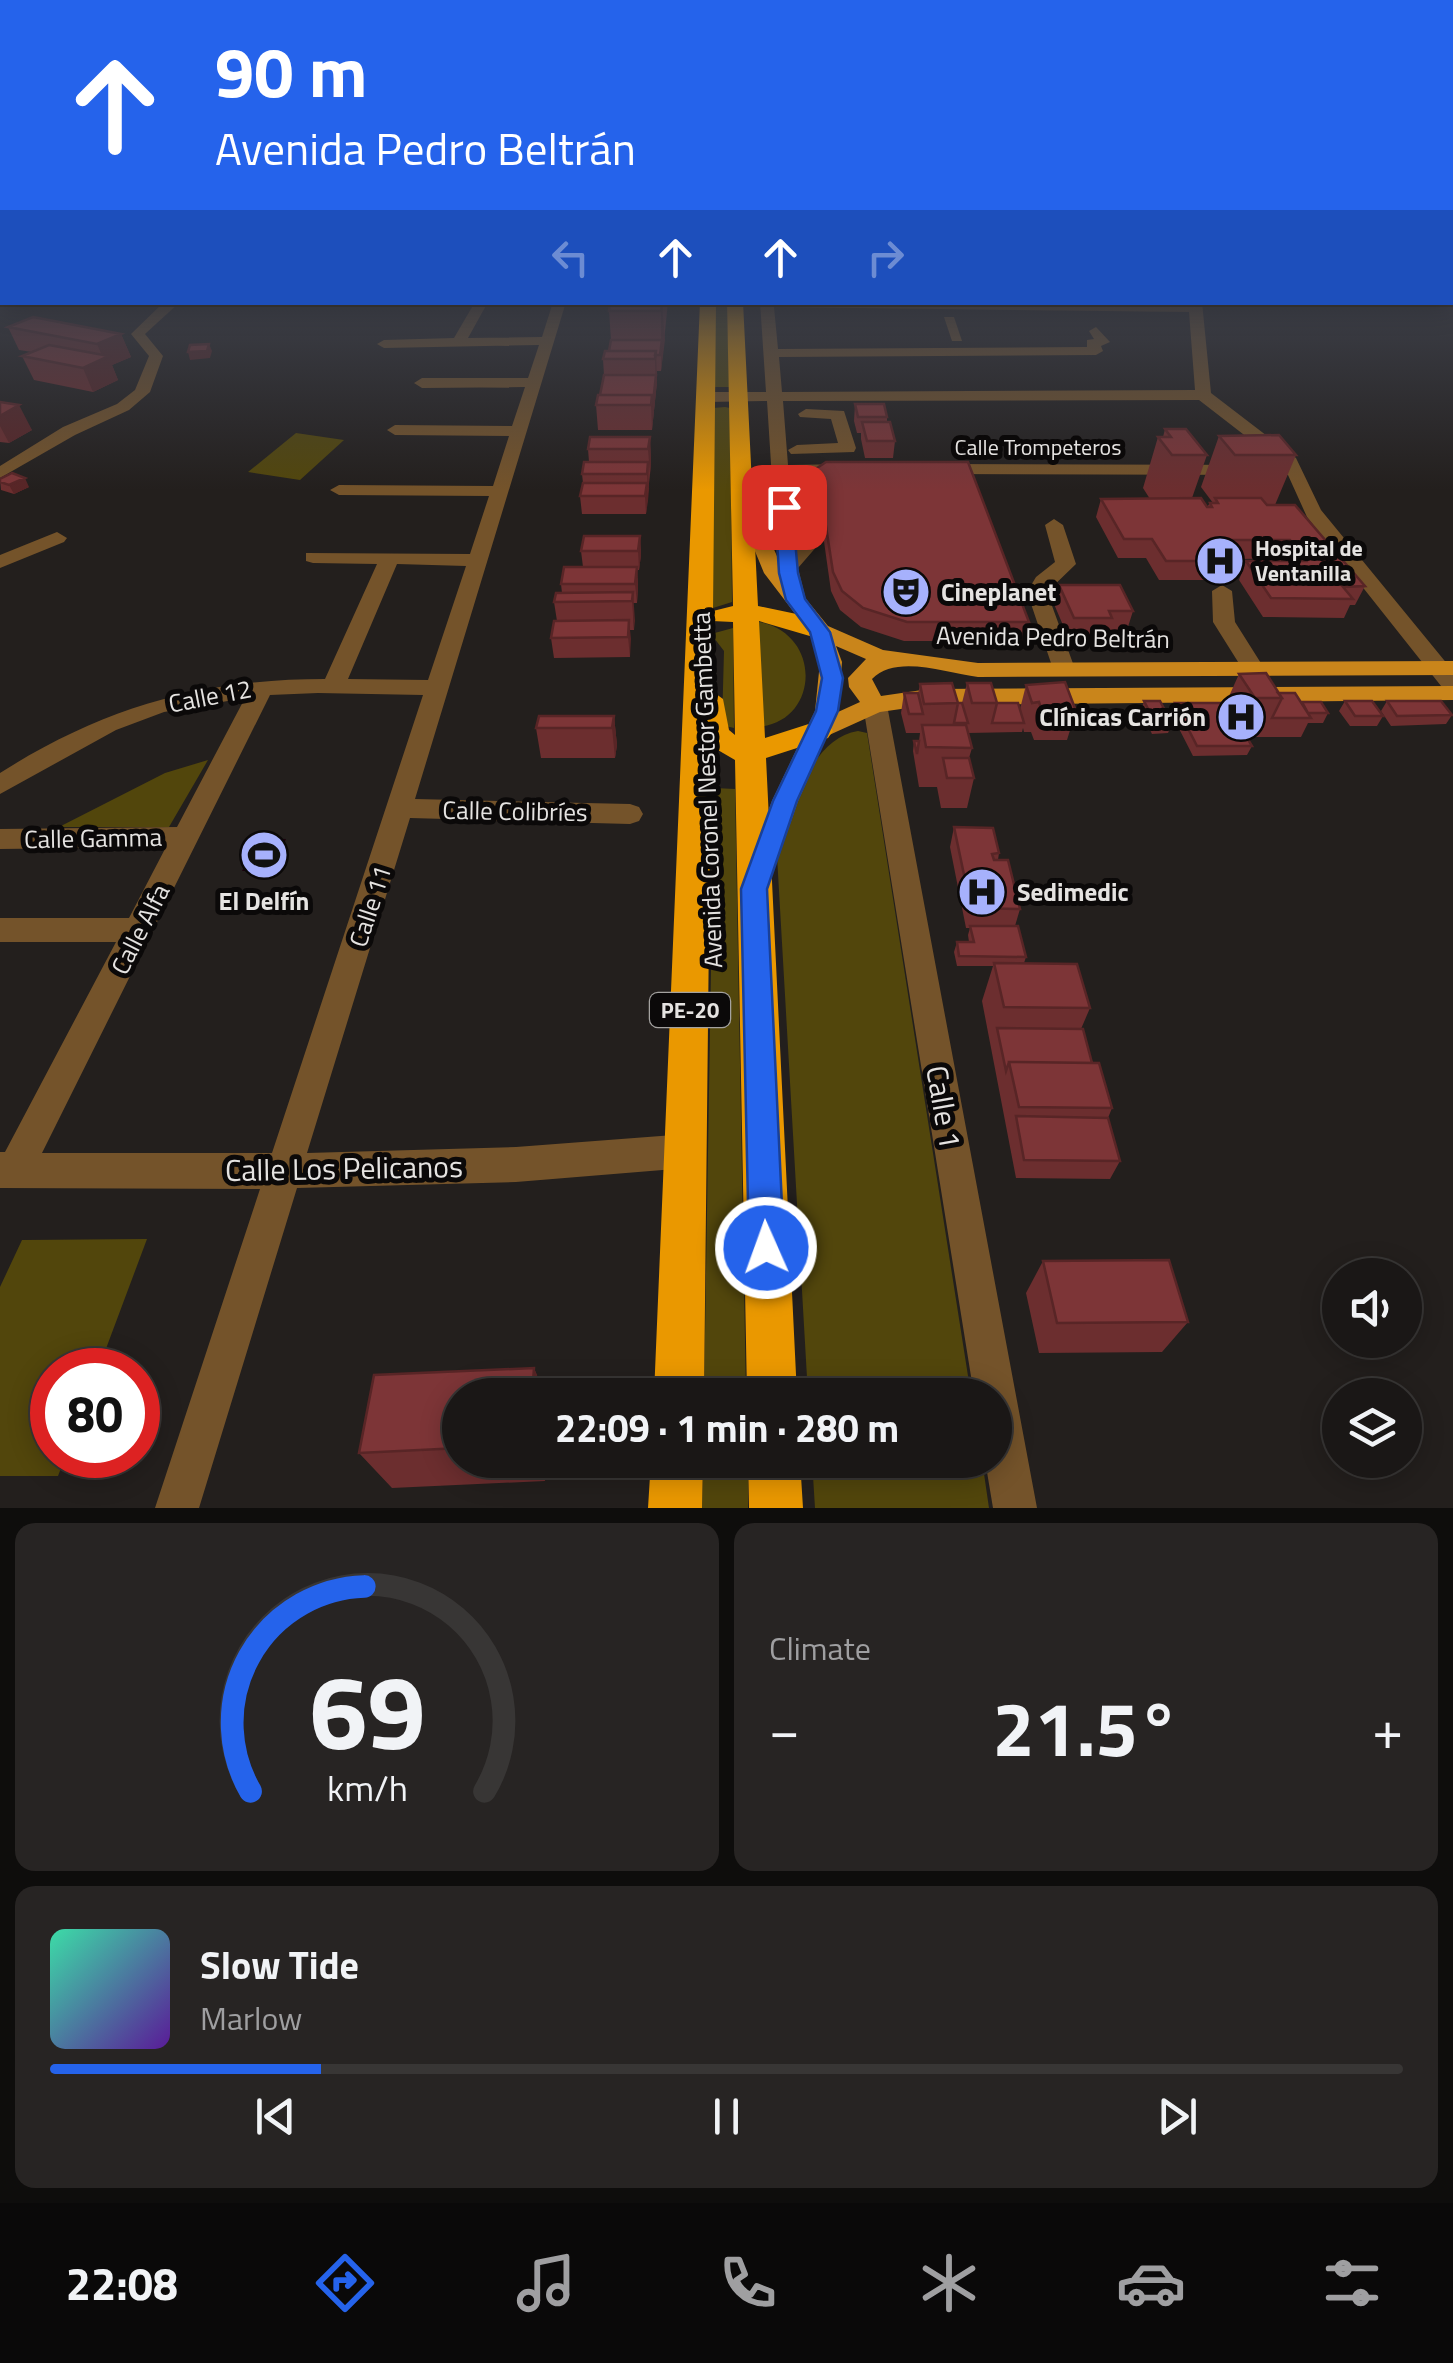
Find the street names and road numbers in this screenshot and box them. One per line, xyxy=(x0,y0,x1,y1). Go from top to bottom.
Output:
street label: Calle Trompeteros xyxy=(955,430,1121,464)
street label: Avenida Coronel Nestor Gambetta xyxy=(682,611,732,969)
street label: Avenida Pedro Beltrán xyxy=(936,616,1170,658)
street label: Calle 12 xyxy=(165,669,255,723)
street label: Calle Colibríes xyxy=(442,791,588,831)
street label: Calle Gamma xyxy=(24,818,163,858)
street label: Calle 11 xyxy=(339,860,401,952)
street label: Calle Alfa xyxy=(101,877,179,981)
road number: PE-20 xyxy=(650,993,730,1027)
street label: Calle 1 xyxy=(914,1062,974,1152)
street label: Calle Los Pelicanos xyxy=(225,1143,463,1193)

